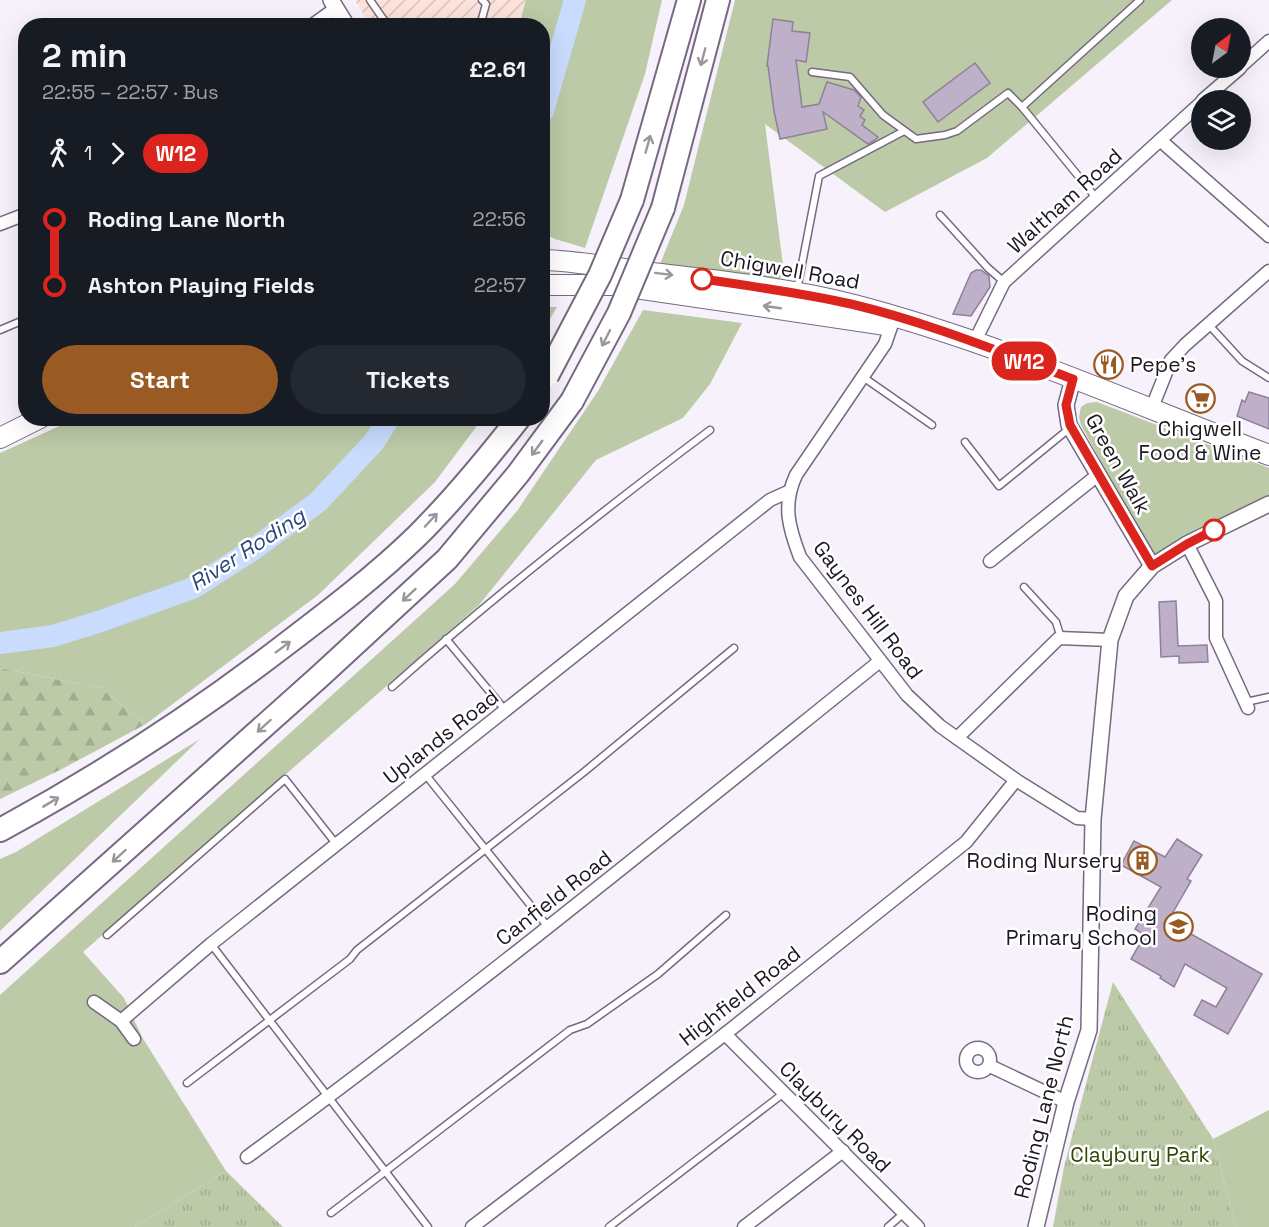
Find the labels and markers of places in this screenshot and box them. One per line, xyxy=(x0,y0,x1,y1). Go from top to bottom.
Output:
unlabelled marker xyxy=(691,268,713,290)
restaurant icon: Pepe's xyxy=(1093,349,1125,381)
place label: Pepe's xyxy=(1130,351,1196,378)
supermarket icon: Chigwell Food & Wine xyxy=(1184,382,1216,414)
place label: Chigwell Food & Wine xyxy=(1139,415,1261,466)
unlabelled marker xyxy=(1203,519,1225,541)
building icon: Roding Nursery xyxy=(1127,845,1159,877)
place label: Roding Nursery xyxy=(967,847,1122,874)
place label: Roding Primary School xyxy=(1006,900,1157,951)
school or university icon: Roding Primary School xyxy=(1162,910,1194,942)

